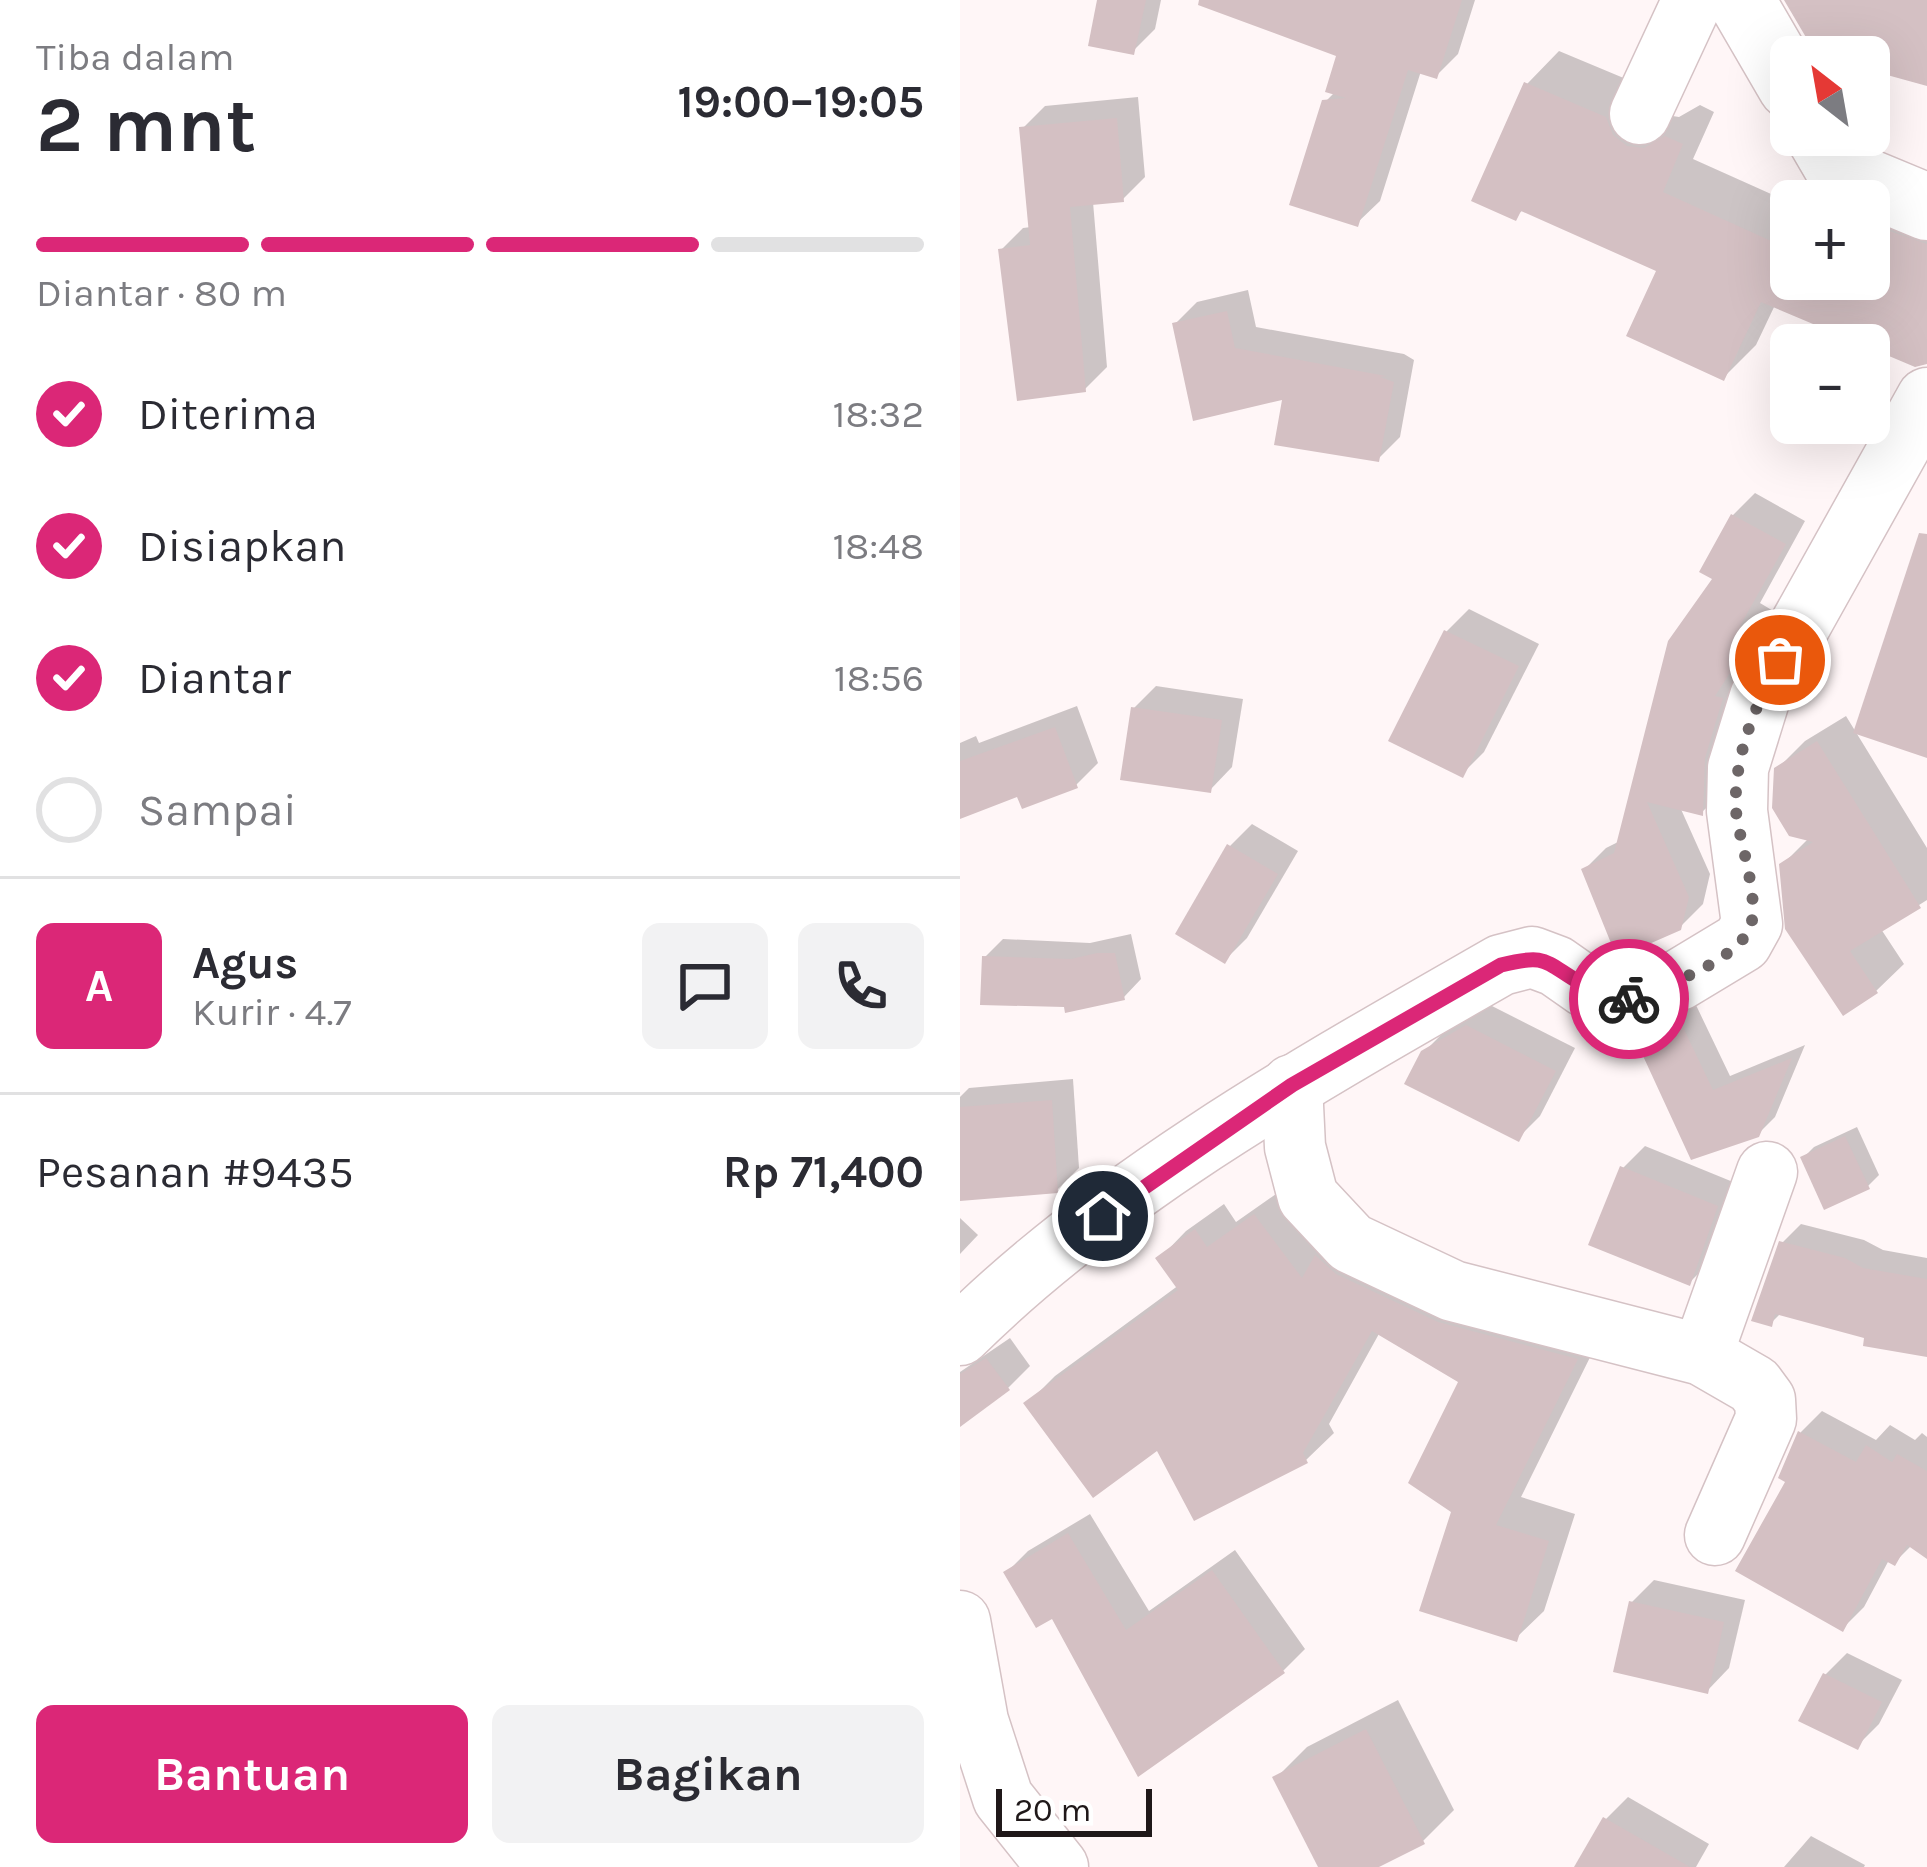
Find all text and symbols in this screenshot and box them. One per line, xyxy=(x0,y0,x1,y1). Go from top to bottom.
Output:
text: Tiba dalam xyxy=(36,34,234,80)
north arrow xyxy=(1770,36,1890,156)
map controls xyxy=(1770,36,1890,444)
text: 19:00–19:05 xyxy=(678,76,924,128)
text: 2 mnt xyxy=(36,79,256,171)
button: + xyxy=(1770,180,1890,300)
text: Diantar · 80 m xyxy=(36,270,287,316)
button: − xyxy=(1770,324,1890,444)
icon: check xyxy=(36,381,102,447)
text: Diterima xyxy=(138,388,318,440)
text: 18:32 xyxy=(833,391,924,437)
icon: check xyxy=(36,513,102,579)
text: Disiapkan xyxy=(138,520,347,572)
text: 18:48 xyxy=(832,523,924,569)
pin xyxy=(1729,609,1831,711)
icon: bag xyxy=(1747,627,1813,693)
icon: check xyxy=(36,645,102,711)
text: Diantar xyxy=(138,652,291,704)
text: 18:56 xyxy=(834,655,924,701)
text: Sampai xyxy=(138,784,297,836)
button: chat xyxy=(642,923,768,1049)
button: phone xyxy=(798,923,924,1049)
text: Agus xyxy=(192,937,298,989)
courier xyxy=(1569,939,1689,1059)
text: A xyxy=(85,960,113,1012)
icon: bike xyxy=(1596,966,1662,1032)
text: Kurir · 4.7 xyxy=(192,989,352,1035)
text: Pesanan #9435 xyxy=(36,1146,354,1198)
text: Rp 71,400 xyxy=(723,1146,924,1198)
pin xyxy=(1052,1165,1154,1267)
icon: home xyxy=(1070,1183,1136,1249)
button: Bantuan xyxy=(36,1705,468,1843)
button: Bagikan xyxy=(492,1705,924,1843)
scale bar xyxy=(996,1783,1152,1836)
text: 20 m xyxy=(1014,1791,1091,1829)

